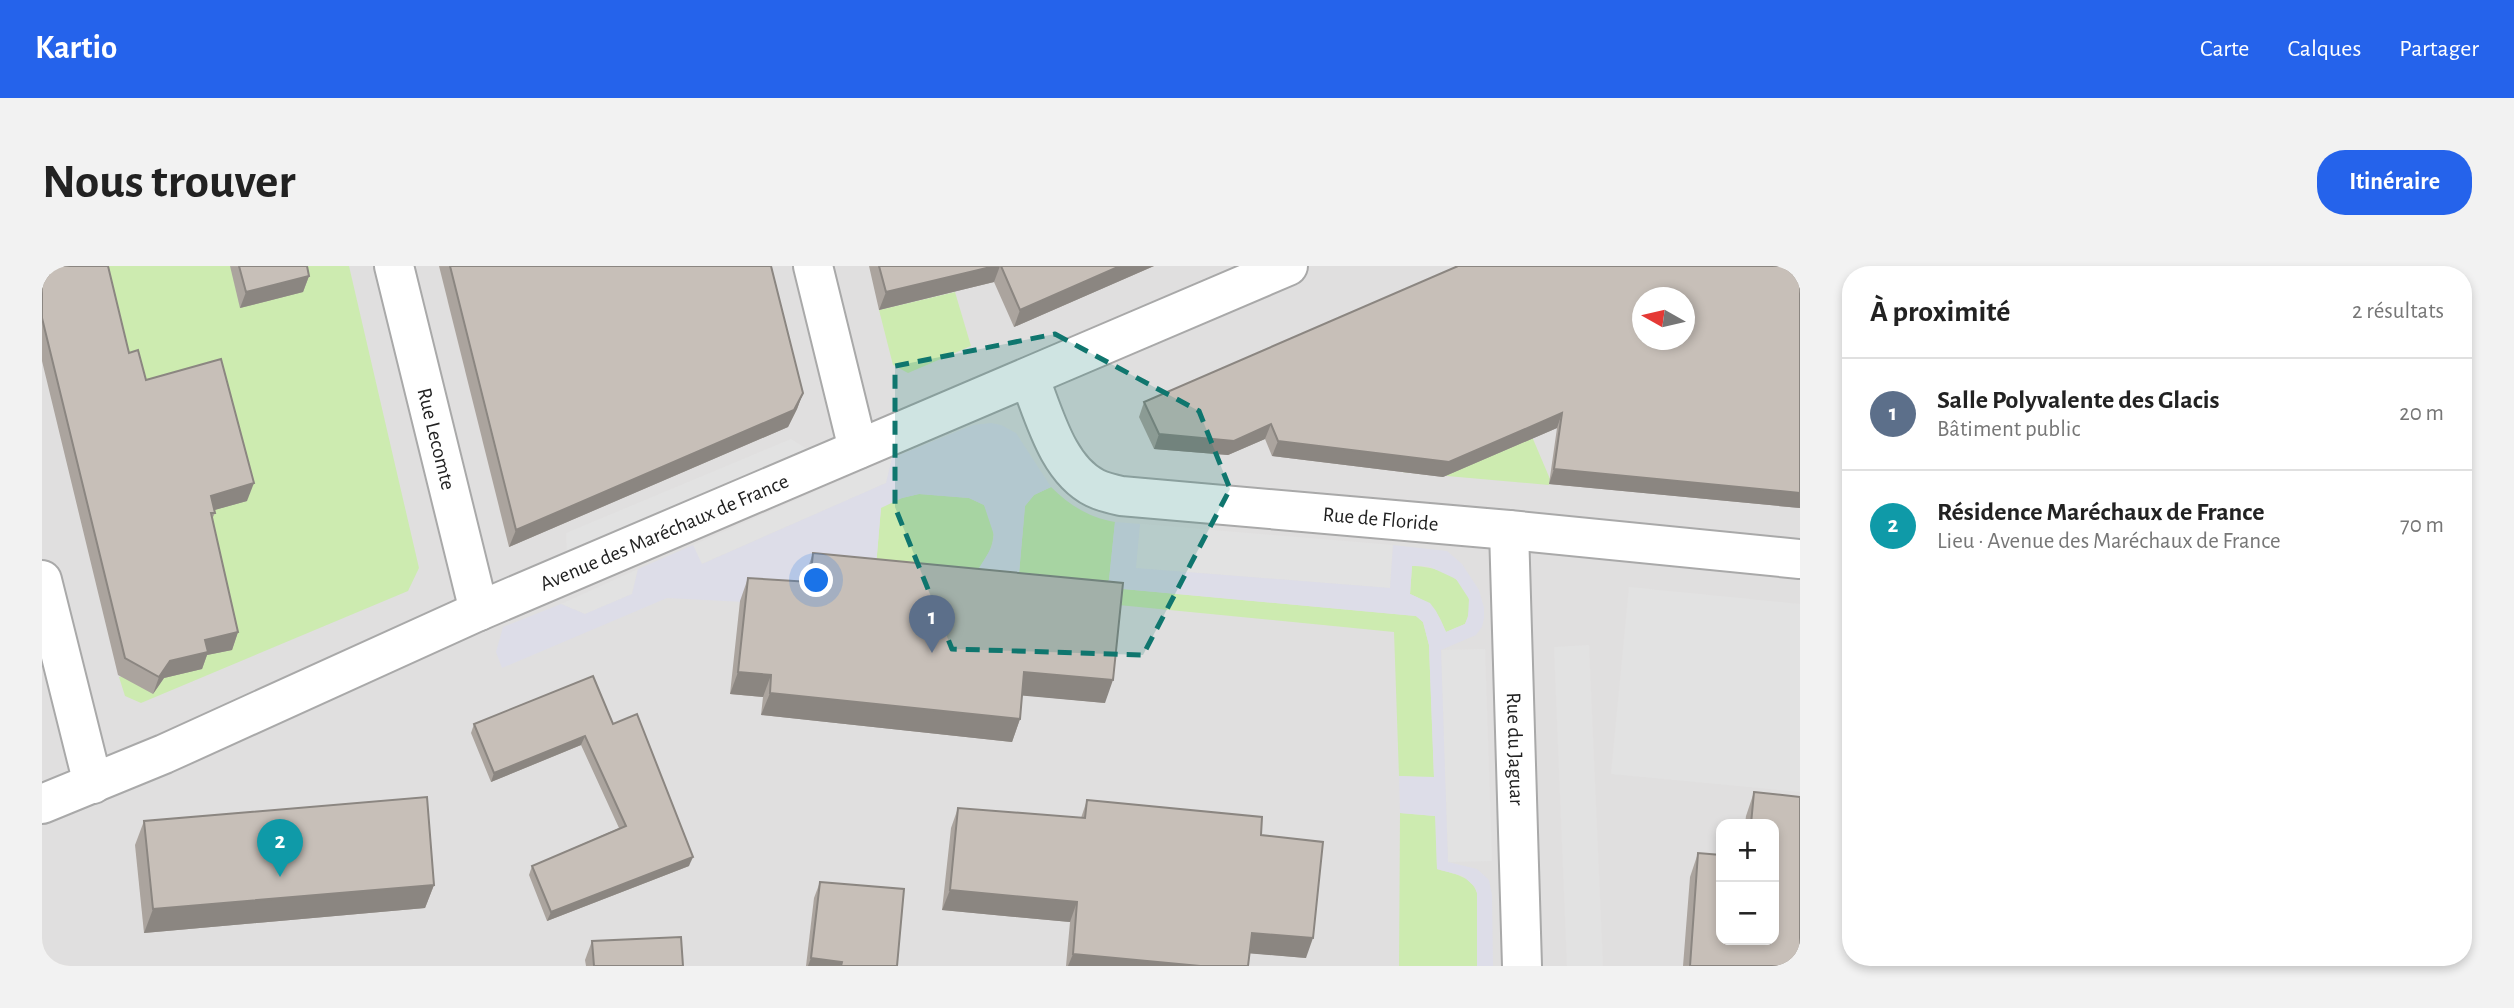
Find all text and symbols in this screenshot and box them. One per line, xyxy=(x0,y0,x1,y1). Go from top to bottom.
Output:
text: Kartio xyxy=(35,32,117,65)
text: Carte xyxy=(2200,37,2249,61)
text: Calques xyxy=(2287,37,2361,61)
text: Partager xyxy=(2399,37,2479,61)
button: Itinéraire xyxy=(2317,150,2472,215)
text: Nous trouver xyxy=(42,158,296,207)
north arrow xyxy=(1632,287,1695,350)
text: À proximité xyxy=(1870,297,2010,327)
text: 2 résultats xyxy=(2352,300,2444,323)
street label: Rue Lecomte xyxy=(413,386,459,492)
text: Salle Polyvalente des Glacis xyxy=(1937,387,2219,413)
text: 1 xyxy=(1889,402,1897,425)
text: 20 m xyxy=(2399,402,2444,425)
text: Bâtiment public xyxy=(1937,418,2080,441)
street label: Avenue des Maréchaux de France xyxy=(537,470,792,595)
text: Résidence Maréchaux de France xyxy=(1937,499,2265,525)
street label: Rue de Floride xyxy=(1322,504,1439,535)
text: 2 xyxy=(1888,514,1898,537)
text: 70 m xyxy=(2400,514,2444,537)
text: Lieu · Avenue des Maréchaux de France xyxy=(1937,530,2281,553)
your location xyxy=(799,563,833,597)
pin: 1 xyxy=(909,595,955,653)
street label: Rue du Jaguar xyxy=(1503,692,1527,806)
pin: 2 xyxy=(257,819,303,877)
map controls xyxy=(1716,819,1779,945)
button: + xyxy=(1716,819,1779,882)
button: − xyxy=(1716,882,1779,945)

